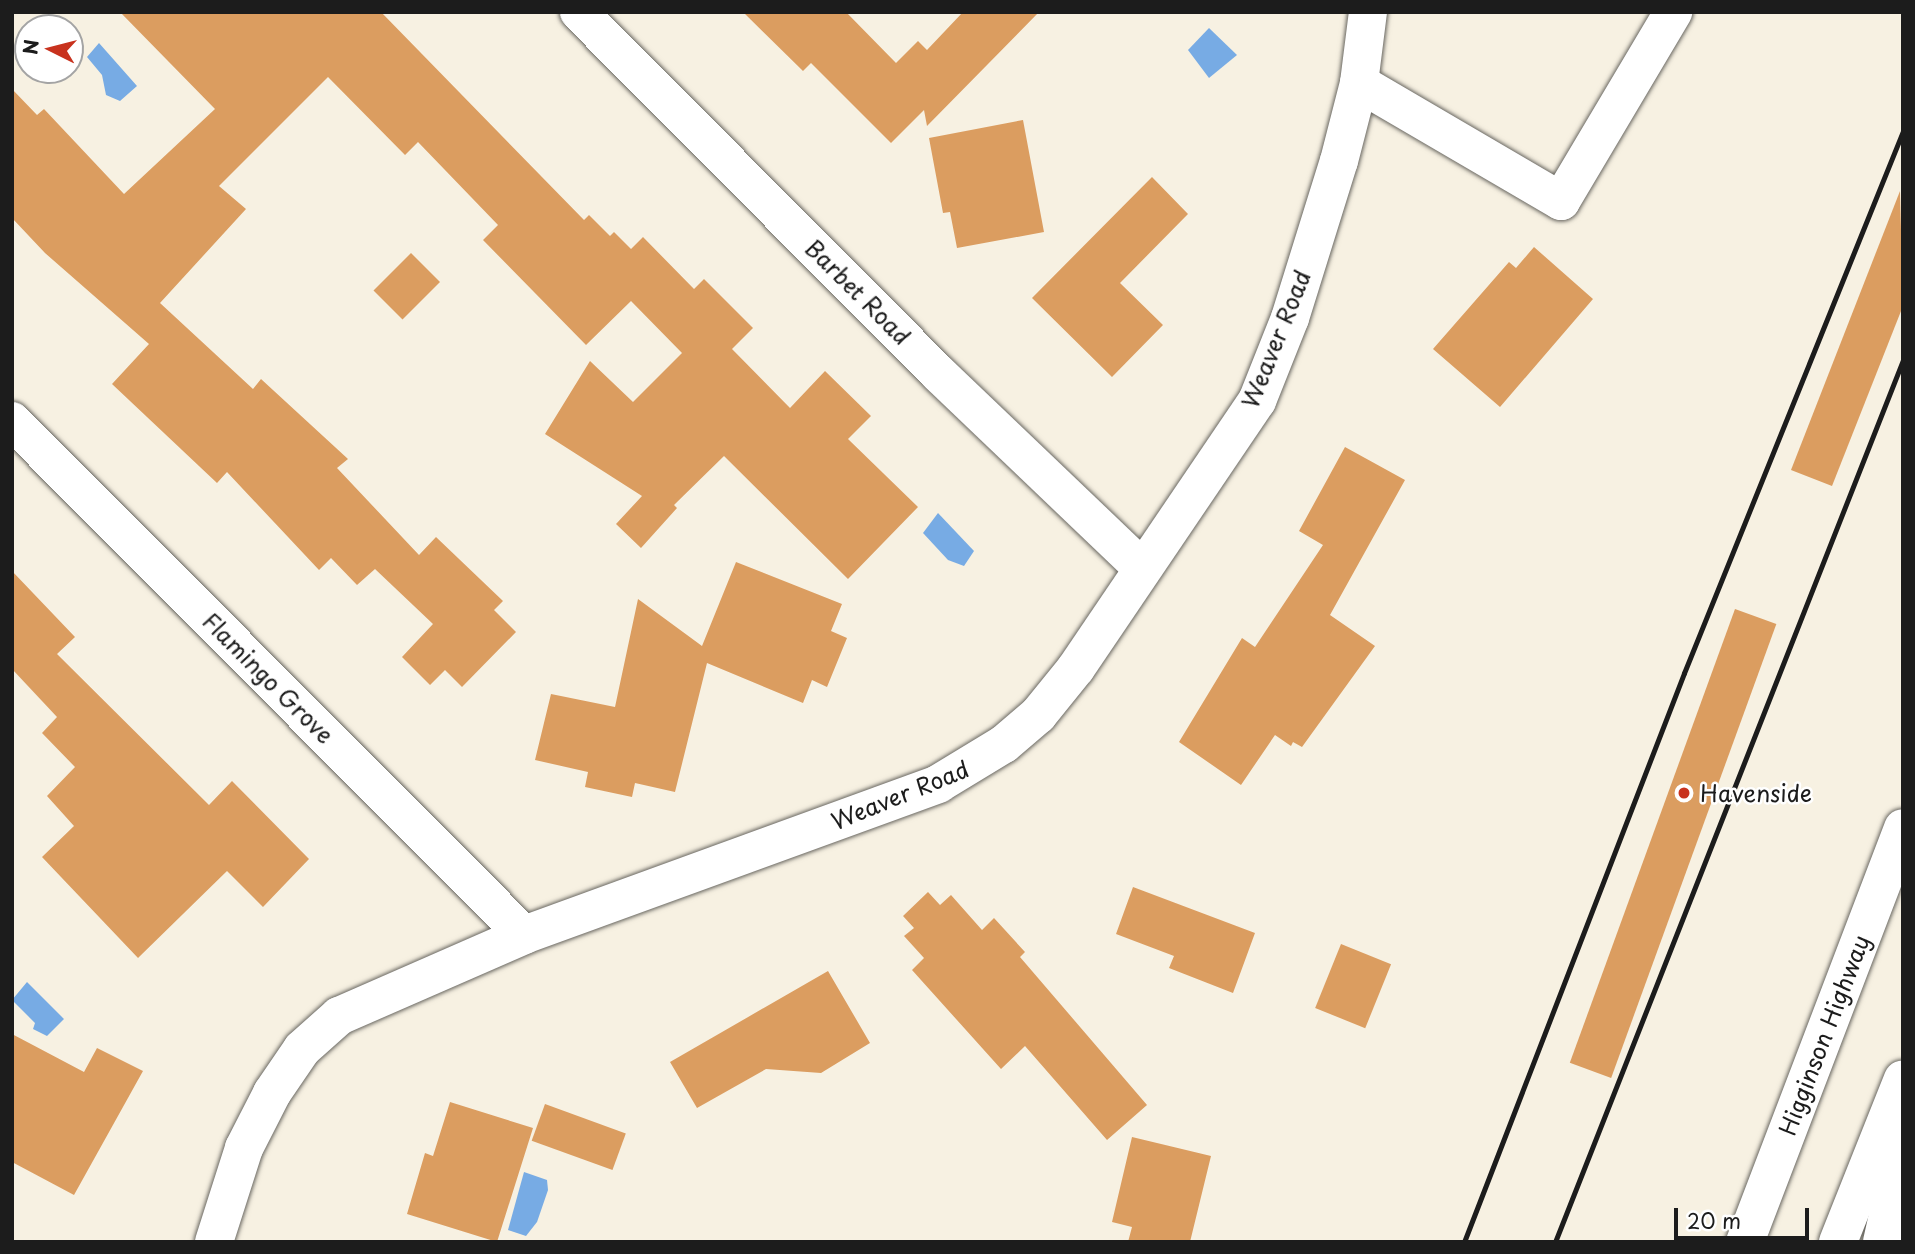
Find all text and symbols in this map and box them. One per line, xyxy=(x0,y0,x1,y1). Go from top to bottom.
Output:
north arrow xyxy=(14,14,84,84)
text: N xyxy=(15,38,45,56)
street label: Barbet Road xyxy=(799,233,917,351)
street label: Weaver Road xyxy=(1236,266,1316,412)
street label: Flamingo Grove xyxy=(197,607,339,749)
street label: Weaver Road xyxy=(827,755,973,835)
place label: Havenside xyxy=(1700,779,1812,807)
marker: Havenside xyxy=(1674,783,1694,803)
street label: Higginson Highway xyxy=(1773,932,1875,1138)
scale bar xyxy=(1677,1194,1812,1238)
text: 20 m xyxy=(1687,1204,1741,1236)

